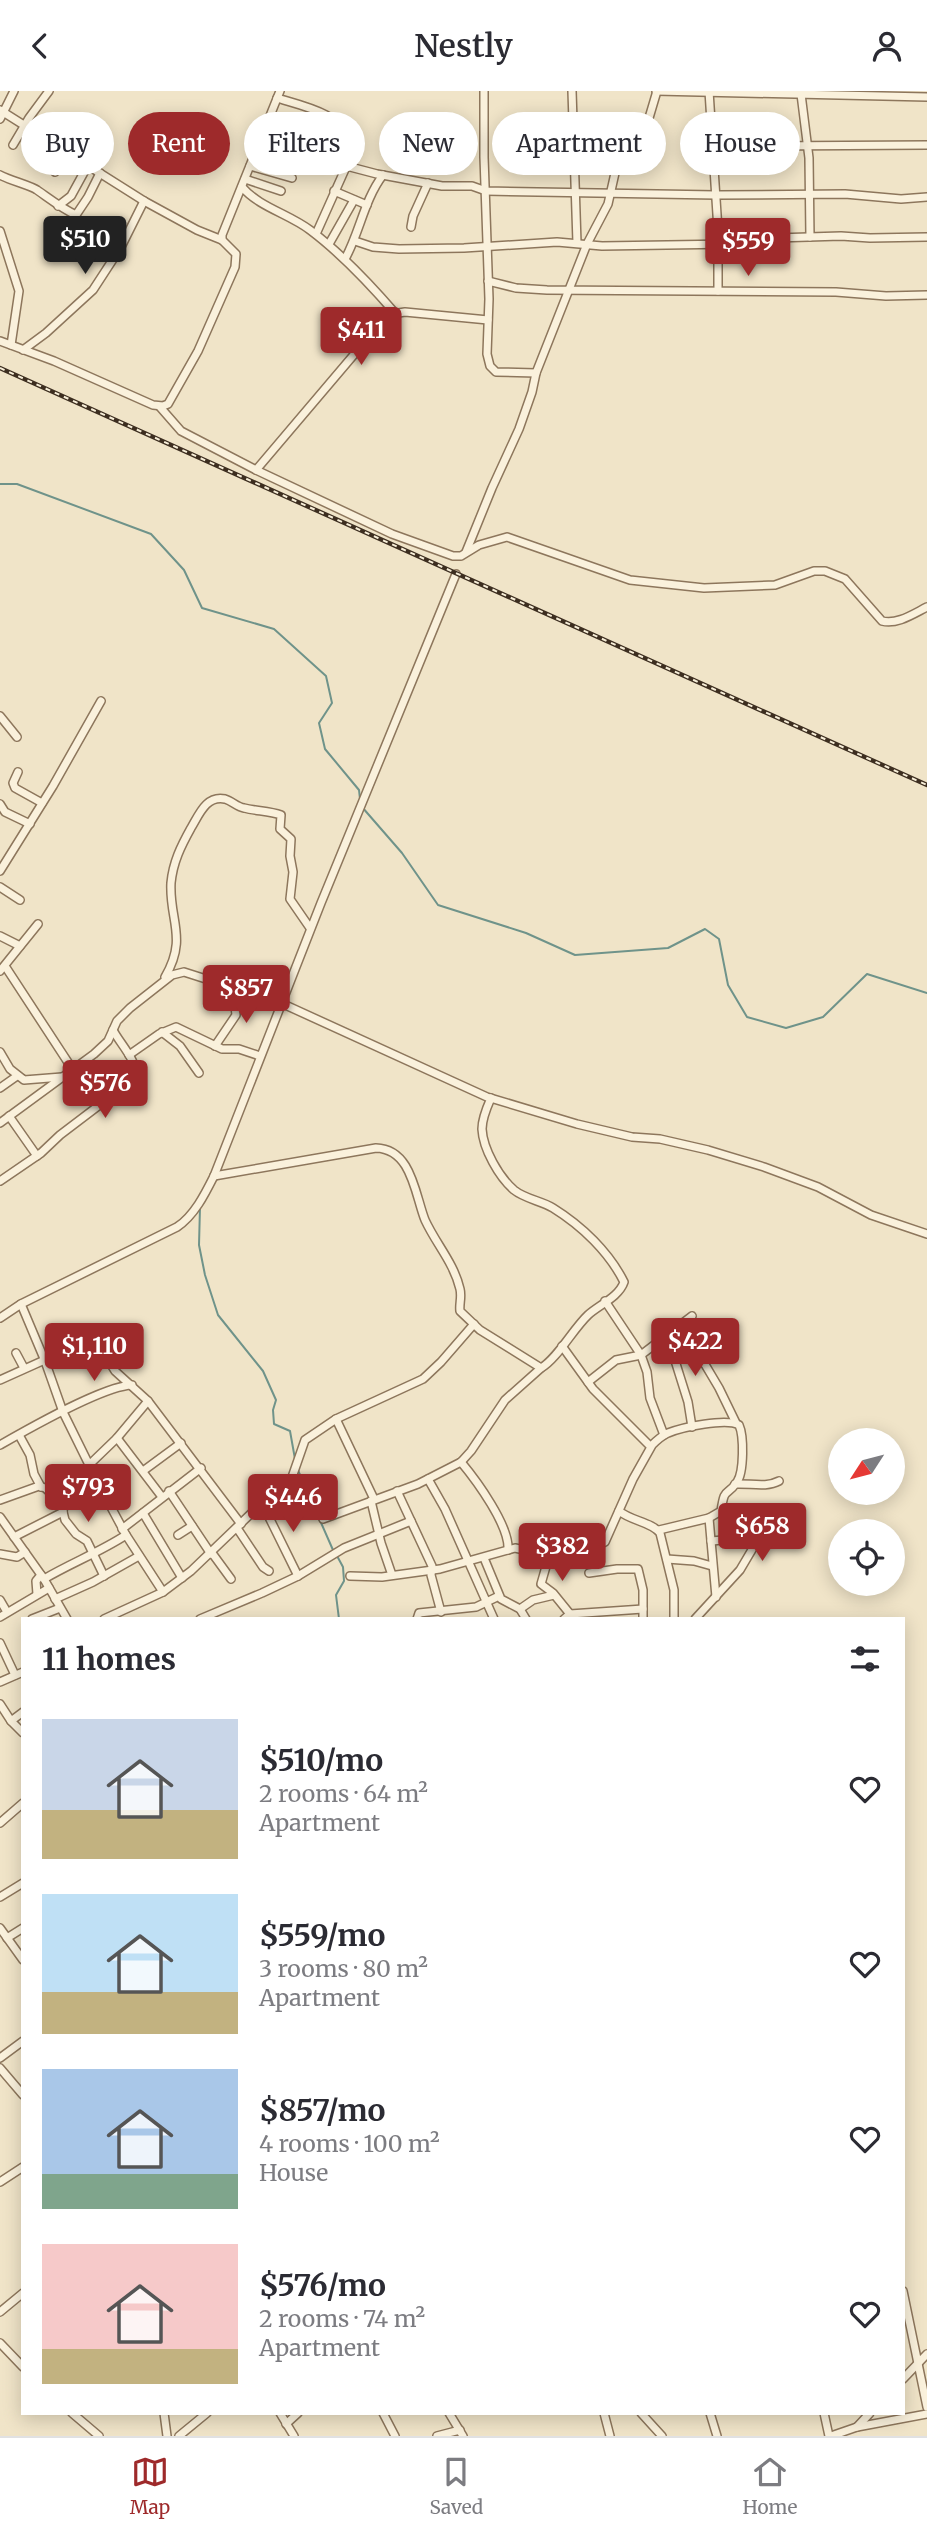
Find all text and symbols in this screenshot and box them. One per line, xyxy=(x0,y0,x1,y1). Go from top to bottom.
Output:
text: Nestly xyxy=(414,26,513,66)
icon: back xyxy=(21,27,59,65)
icon: person xyxy=(868,27,906,65)
chip: Buy xyxy=(21,112,114,175)
chip: Rent xyxy=(128,112,230,175)
chip: Filters xyxy=(244,112,365,175)
chip: New xyxy=(379,112,478,175)
chip: Apartment xyxy=(492,112,666,175)
chip: House xyxy=(680,112,800,175)
pin: $510 xyxy=(44,216,126,276)
pin: $559 xyxy=(707,219,789,278)
text: $510 xyxy=(59,224,111,253)
text: $559 xyxy=(721,226,775,255)
pin: $411 xyxy=(320,307,402,367)
text: $411 xyxy=(337,315,385,344)
pin: $857 xyxy=(205,965,287,1025)
text: $857 xyxy=(219,973,273,1002)
pin: $576 xyxy=(64,1061,146,1120)
text: $576 xyxy=(79,1068,131,1097)
pin: $422 xyxy=(654,1319,736,1378)
pin: $1,110 xyxy=(37,1323,151,1383)
text: $422 xyxy=(667,1326,723,1355)
text: $1,110 xyxy=(61,1331,127,1360)
north arrow xyxy=(828,1428,905,1505)
map controls xyxy=(828,1428,905,1596)
pin: $793 xyxy=(47,1465,129,1524)
text: $793 xyxy=(61,1472,115,1501)
pin: $446 xyxy=(252,1475,334,1534)
text: $446 xyxy=(264,1482,322,1511)
pin: $658 xyxy=(721,1503,803,1563)
text: $658 xyxy=(734,1511,790,1540)
button: locate xyxy=(828,1519,905,1596)
pin: $382 xyxy=(521,1523,603,1583)
text: $382 xyxy=(535,1531,589,1560)
text: 11 homes xyxy=(42,1640,176,1678)
icon: filters xyxy=(846,1640,884,1678)
text: $510/mo xyxy=(259,1741,383,1779)
icon: home xyxy=(98,1747,182,1831)
icon: heart xyxy=(846,1770,884,1808)
text: 2 rooms · 64 m² xyxy=(259,1779,428,1808)
text: Apartment xyxy=(259,1808,380,1837)
text: $559/mo xyxy=(259,1916,385,1954)
icon: home xyxy=(98,1922,182,2006)
icon: heart xyxy=(846,1945,884,1983)
text: 3 rooms · 80 m² xyxy=(259,1954,428,1983)
text: Apartment xyxy=(259,1983,380,2012)
text: $857/mo xyxy=(259,2091,385,2129)
icon: home xyxy=(98,2097,182,2181)
icon: heart xyxy=(846,2120,884,2158)
text: 4 rooms · 100 m² xyxy=(259,2129,440,2158)
text: House xyxy=(259,2158,328,2187)
text: $576/mo xyxy=(259,2266,386,2304)
icon: home xyxy=(98,2272,182,2356)
icon: heart xyxy=(846,2295,884,2333)
text: 2 rooms · 74 m² xyxy=(259,2304,425,2333)
text: Apartment xyxy=(259,2333,380,2362)
tab: Map xyxy=(130,2453,170,2519)
tab: Saved xyxy=(429,2453,483,2519)
tab: Home xyxy=(743,2453,797,2519)

